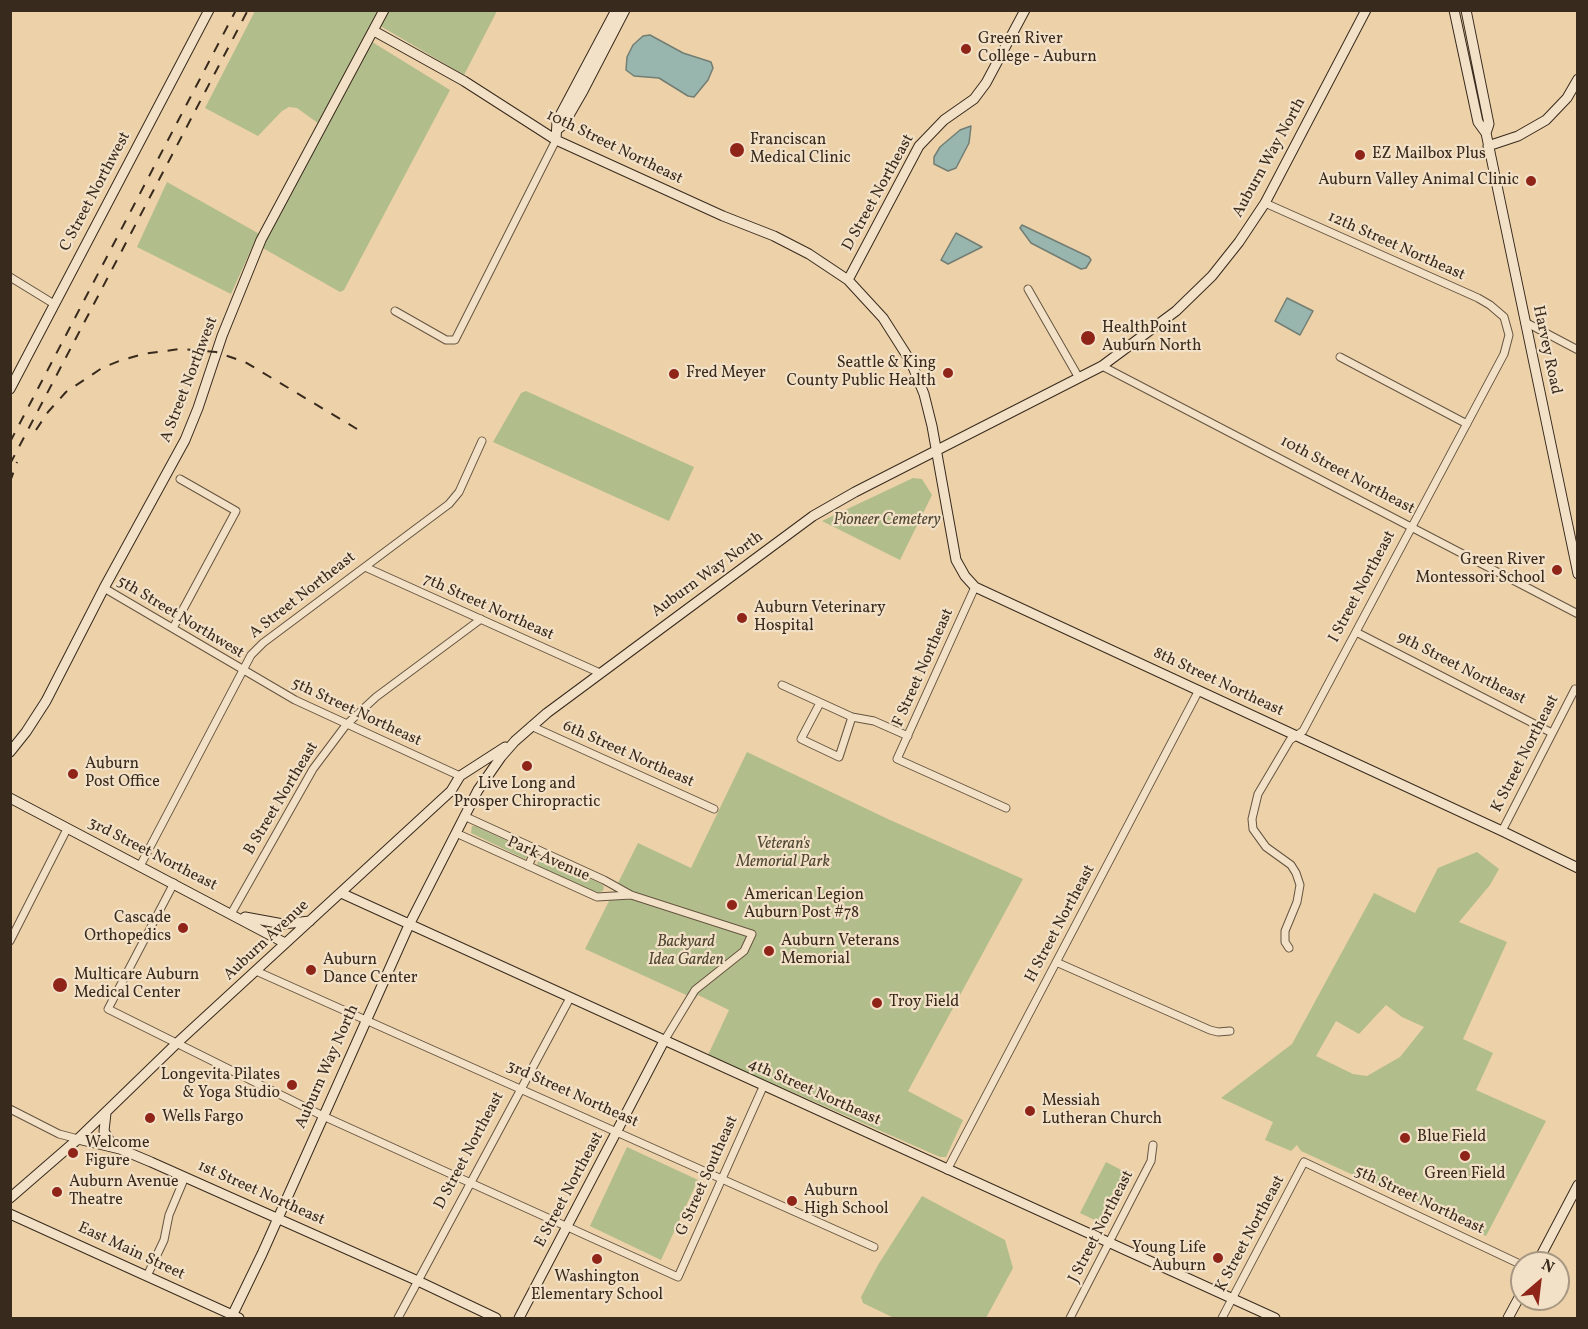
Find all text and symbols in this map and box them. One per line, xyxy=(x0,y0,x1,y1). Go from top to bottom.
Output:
place label: Green River College - Auburn xyxy=(978,30,1097,68)
marker: Green River College - Auburn xyxy=(959,42,973,56)
street label: Auburn Way North xyxy=(1229,95,1311,221)
street label: 10th Street Northeast xyxy=(543,107,685,189)
street label: C Street Northwest xyxy=(56,129,136,255)
place label: Franciscan Medical Clinic xyxy=(750,131,851,169)
street label: D Street Northeast xyxy=(839,131,919,255)
marker: Franciscan Medical Clinic xyxy=(728,141,746,159)
place label: EZ Mailbox Plus xyxy=(1372,145,1486,165)
marker: EZ Mailbox Plus xyxy=(1353,148,1367,162)
place label: Auburn Valley Animal Clinic xyxy=(1318,171,1519,191)
marker: Auburn Valley Animal Clinic xyxy=(1524,174,1538,188)
street label: 12th Street Northeast xyxy=(1324,208,1468,286)
street label: Harvey Road xyxy=(1527,304,1565,396)
street label: A Street Northwest xyxy=(157,314,223,446)
place label: HealthPoint Auburn North xyxy=(1102,319,1201,357)
marker: HealthPoint Auburn North xyxy=(1079,329,1097,347)
place label: Seattle & King County Public Health xyxy=(787,354,936,392)
place label: Fred Meyer xyxy=(686,364,766,384)
marker: Seattle & King County Public Health xyxy=(941,366,955,380)
marker: Fred Meyer xyxy=(667,367,681,381)
street label: 10th Street Northeast xyxy=(1276,432,1418,520)
park label: Pioneer Cemetery xyxy=(833,511,941,531)
street label: Auburn Way North xyxy=(648,528,768,622)
street label: I Street Northeast xyxy=(1325,528,1401,646)
street label: A Street Northeast xyxy=(246,548,360,644)
place label: Green River Montessori School xyxy=(1416,551,1545,589)
marker: Green River Montessori School xyxy=(1550,563,1564,577)
street label: 7th Street Northeast xyxy=(419,570,557,646)
street label: 5th Street Northwest xyxy=(113,572,247,664)
place label: Auburn Veterinary Hospital xyxy=(754,599,886,637)
street label: F Street Northeast xyxy=(889,606,959,730)
marker: Auburn Veterinary Hospital xyxy=(735,611,749,625)
street label: 9th Street Northeast xyxy=(1393,628,1529,710)
street label: 8th Street Northeast xyxy=(1150,644,1286,722)
street label: 5th Street Northeast xyxy=(288,674,424,752)
street label: K Street Northeast xyxy=(1488,692,1564,816)
street label: 6th Street Northeast xyxy=(559,717,697,793)
street label: B Street Northeast xyxy=(241,739,323,859)
place label: Auburn Post Office xyxy=(85,755,160,793)
marker: Live Long and Prosper Chiropractic xyxy=(520,759,534,773)
marker: Auburn Post Office xyxy=(66,767,80,781)
place label: Live Long and Prosper Chiropractic xyxy=(454,775,600,813)
street label: 3rd Street Northeast xyxy=(84,814,220,896)
street label: Park Avenue xyxy=(504,833,592,887)
park label: Veteran's Memorial Park xyxy=(736,835,830,873)
street label: H Street Northeast xyxy=(1022,862,1100,986)
place label: American Legion Auburn Post #78 xyxy=(744,886,864,924)
street label: Auburn Avenue xyxy=(220,897,314,985)
marker: American Legion Auburn Post #78 xyxy=(725,898,739,912)
place label: Cascade Orthopedics xyxy=(84,909,171,947)
marker: Cascade Orthopedics xyxy=(176,921,190,935)
place label: Auburn Veterans Memorial xyxy=(781,932,899,970)
park label: Backyard Idea Garden xyxy=(648,933,724,971)
marker: Auburn Veterans Memorial xyxy=(762,944,776,958)
place label: Auburn Dance Center xyxy=(323,951,417,989)
marker: Auburn Dance Center xyxy=(304,963,318,977)
place label: Multicare Auburn Medical Center xyxy=(74,966,199,1004)
marker: Multicare Auburn Medical Center xyxy=(51,976,69,994)
place label: Troy Field xyxy=(889,993,959,1013)
marker: Troy Field xyxy=(870,996,884,1010)
street label: Auburn Way North xyxy=(292,1002,364,1132)
street label: 4th Street Northeast xyxy=(745,1055,883,1131)
street label: 3rd Street Northeast xyxy=(503,1057,641,1133)
place label: Longevita Pilates & Yoga Studio xyxy=(161,1066,280,1104)
marker: Longevita Pilates & Yoga Studio xyxy=(285,1078,299,1092)
street label: D Street Northeast xyxy=(431,1089,509,1213)
place label: Messiah Lutheran Church xyxy=(1042,1092,1162,1130)
marker: Messiah Lutheran Church xyxy=(1023,1104,1037,1118)
place label: Wells Fargo xyxy=(162,1108,244,1128)
marker: Wells Fargo xyxy=(143,1111,157,1125)
street label: G Street Southeast xyxy=(673,1113,743,1239)
place label: Blue Field xyxy=(1417,1128,1486,1148)
street label: E Street Northeast xyxy=(531,1129,609,1251)
marker: Blue Field xyxy=(1398,1131,1412,1145)
place label: Welcome Figure xyxy=(85,1134,150,1172)
marker: Welcome Figure xyxy=(66,1146,80,1160)
marker: Green Field xyxy=(1458,1149,1472,1163)
street label: 1st Street Northeast xyxy=(194,1157,328,1231)
street label: 5th Street Northeast xyxy=(1351,1162,1487,1240)
place label: Green Field xyxy=(1424,1165,1506,1185)
street label: J Street Northeast xyxy=(1065,1167,1139,1287)
street label: K Street Northeast xyxy=(1212,1172,1290,1296)
place label: Auburn Avenue Theatre xyxy=(69,1173,179,1211)
place label: Auburn High School xyxy=(804,1182,889,1220)
marker: Auburn Avenue Theatre xyxy=(50,1185,64,1199)
marker: Auburn High School xyxy=(785,1194,799,1208)
street label: East Main Street xyxy=(75,1219,187,1285)
place label: Young Life Auburn xyxy=(1132,1239,1206,1277)
marker: Young Life Auburn xyxy=(1211,1251,1225,1265)
north arrow xyxy=(1510,1251,1570,1311)
marker: Washington Elementary School xyxy=(590,1252,604,1266)
text: N xyxy=(1537,1254,1558,1279)
place label: Washington Elementary School xyxy=(531,1268,663,1306)

